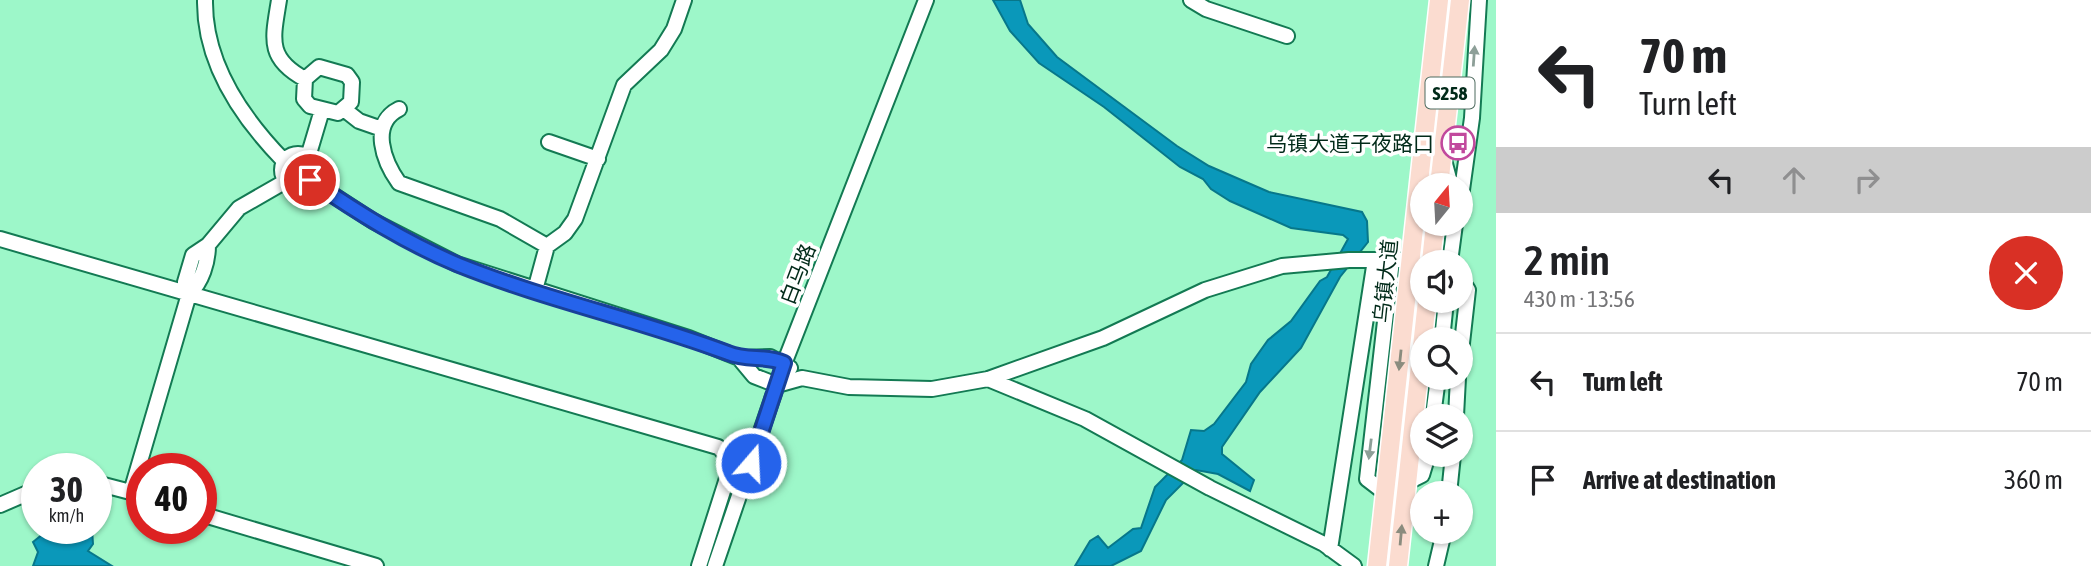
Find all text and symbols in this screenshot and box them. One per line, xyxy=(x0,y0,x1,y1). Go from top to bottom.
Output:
text: 70 m xyxy=(1639,27,1727,83)
icon: left xyxy=(1524,28,1615,119)
one-way arrow xyxy=(1469,45,1480,67)
road number: S258 xyxy=(1426,78,1474,108)
text: Turn left xyxy=(1639,85,1737,122)
bus stop icon: 乌镇大道子夜路口 xyxy=(1439,124,1477,162)
place label: 乌镇大道子夜路口 xyxy=(1266,131,1434,155)
pin xyxy=(280,150,340,210)
icon: arrive xyxy=(291,161,329,199)
icon: left xyxy=(1702,161,1740,199)
icon: ahead xyxy=(1775,161,1813,199)
icon: right xyxy=(1848,161,1886,199)
north arrow xyxy=(1410,173,1474,236)
map controls xyxy=(1410,173,1473,544)
text: 2 min xyxy=(1524,236,1610,284)
button: close xyxy=(1989,236,2063,310)
street label: 乌镇大道 xyxy=(1369,238,1401,324)
street label: 白马路 xyxy=(775,240,819,308)
button: sound xyxy=(1410,250,1473,313)
text: 430 m · 13:56 xyxy=(1524,286,1635,312)
button: search xyxy=(1410,327,1473,390)
one-way arrow xyxy=(1394,349,1405,371)
icon: left xyxy=(1524,363,1562,401)
text: Turn left xyxy=(1583,367,1663,397)
text: 70 m xyxy=(2016,367,2063,397)
button: layers xyxy=(1410,404,1473,467)
position arrow xyxy=(714,426,788,500)
one-way arrow xyxy=(1364,439,1375,461)
speed limit sign: 40 xyxy=(126,453,217,544)
icon: arrive xyxy=(1524,461,1562,499)
text: Arrive at destination xyxy=(1583,465,1776,495)
text: 360 m xyxy=(2004,465,2063,495)
text: 30 xyxy=(50,469,83,509)
button: + xyxy=(1410,481,1473,544)
text: km/h xyxy=(49,505,84,526)
one-way arrow xyxy=(1396,523,1407,545)

